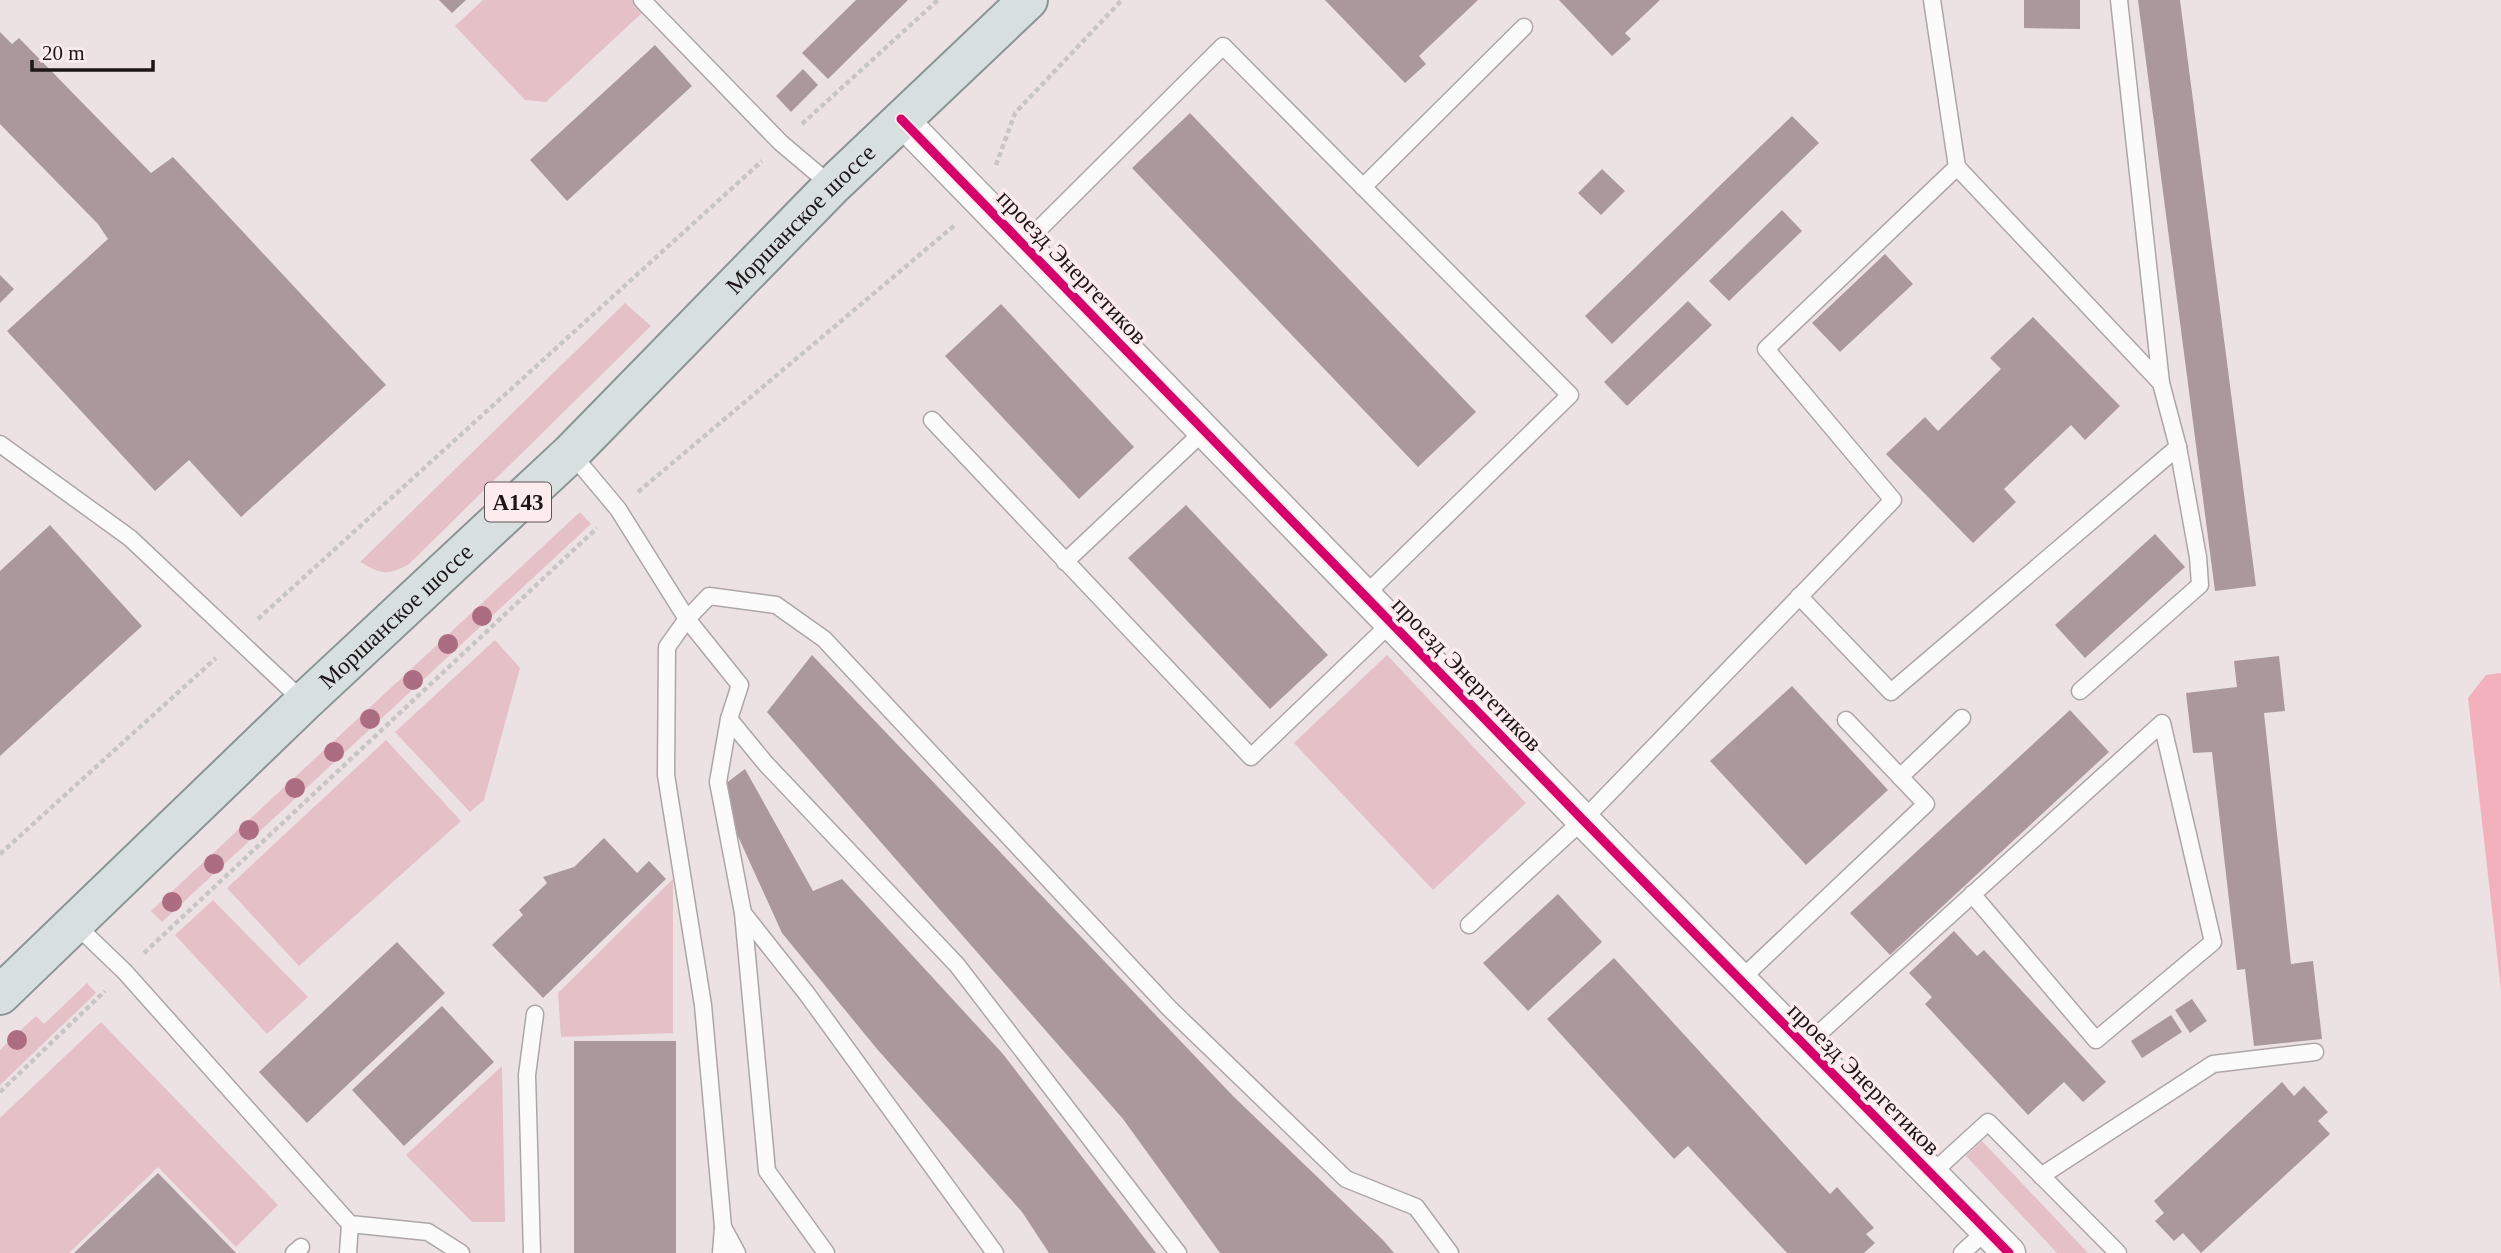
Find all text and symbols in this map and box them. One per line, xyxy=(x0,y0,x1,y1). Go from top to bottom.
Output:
scale bar xyxy=(32,28,152,72)
text: 20 m xyxy=(42,41,85,65)
street label: Моршанское шоссе xyxy=(721,139,880,299)
street label: проезд Энергетиков xyxy=(992,185,1152,349)
road number: А143 xyxy=(485,482,551,522)
street label: Моршанское шоссе xyxy=(314,538,478,694)
street label: проезд Энергетиков xyxy=(1387,592,1547,756)
street label: проезд Энергетиков xyxy=(1783,998,1945,1160)

